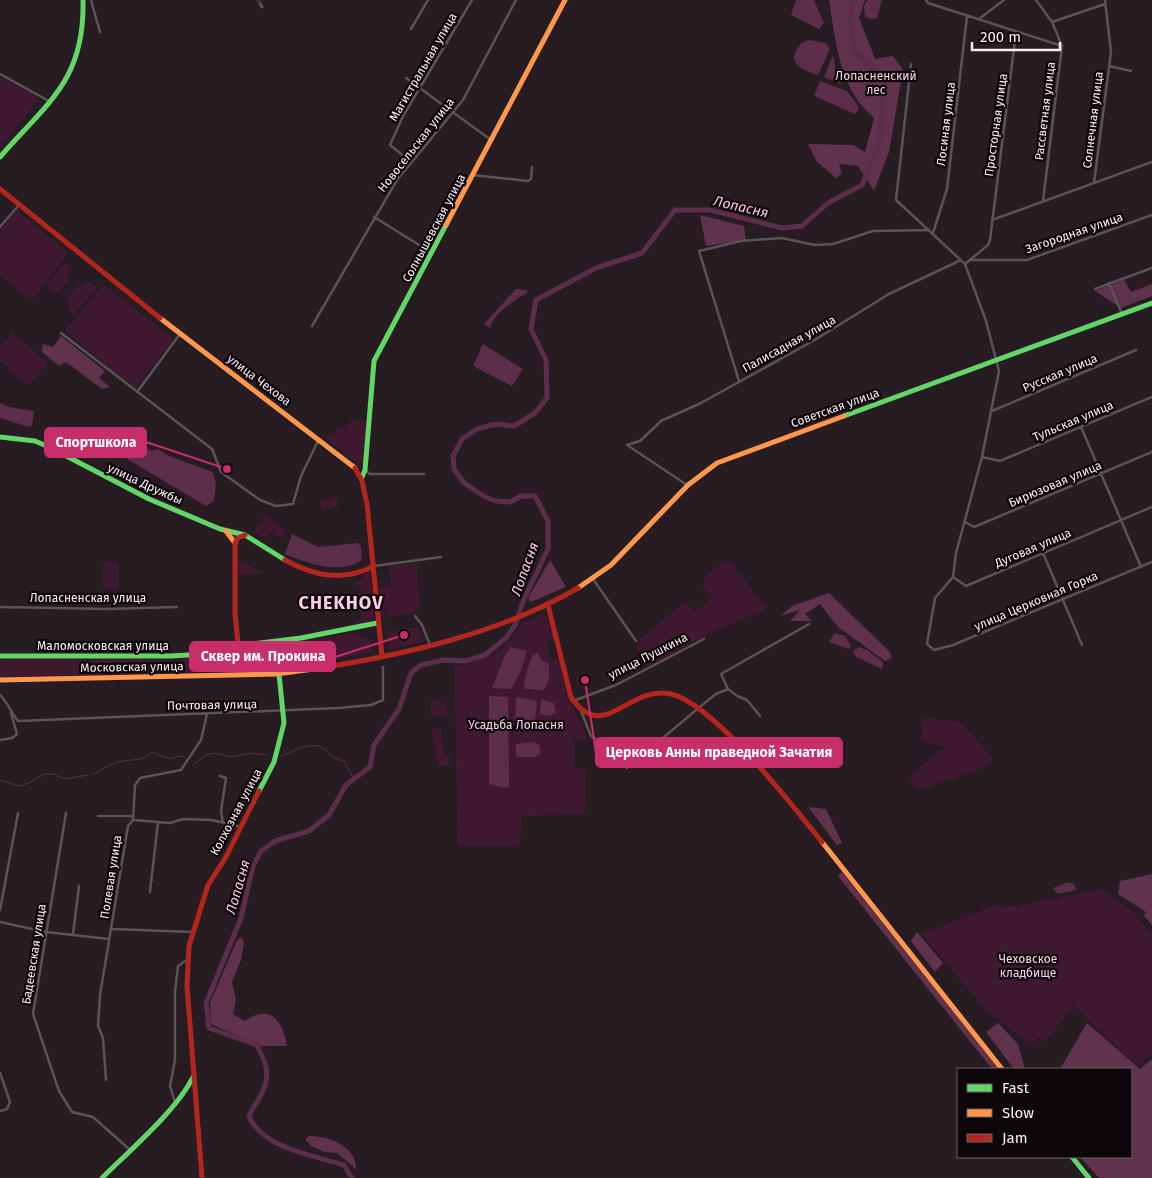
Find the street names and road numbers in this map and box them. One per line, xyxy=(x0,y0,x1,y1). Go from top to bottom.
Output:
street label: Магистральная улица xyxy=(386,10,460,124)
street label: Рассветная улица xyxy=(1032,61,1058,161)
street label: Солнечная улица xyxy=(1080,71,1106,169)
street label: Просторная улица xyxy=(982,72,1010,178)
street label: Лосиная улица xyxy=(934,81,958,167)
street label: Новосельская улица xyxy=(375,95,457,195)
street label: Солнышевская улица xyxy=(400,171,468,285)
street label: Загородная улица xyxy=(1023,210,1125,256)
street label: Палисадная улица xyxy=(740,313,838,375)
street label: улица Чехова xyxy=(224,351,294,409)
street label: Русская улица xyxy=(1021,351,1099,395)
street label: Советская улица xyxy=(789,385,881,431)
street label: Тульская улица xyxy=(1031,398,1115,444)
street label: Бирюзовая улица xyxy=(1006,458,1104,510)
street label: улица Дружбы xyxy=(105,460,185,508)
street label: Дуговая улица xyxy=(992,526,1073,571)
street label: улица Церковная Горка xyxy=(972,569,1100,633)
street label: Лопасненская улица xyxy=(30,591,146,605)
street label: улица Пушкина xyxy=(606,630,690,682)
street label: Маломосковская улица xyxy=(37,639,169,653)
street label: Московская улица xyxy=(80,659,184,675)
street label: Почтовая улица xyxy=(167,697,257,713)
street label: Колхозная улица xyxy=(207,766,265,858)
street label: Полевая улица xyxy=(97,834,125,920)
street label: Бадеевская улица xyxy=(19,903,49,1005)

